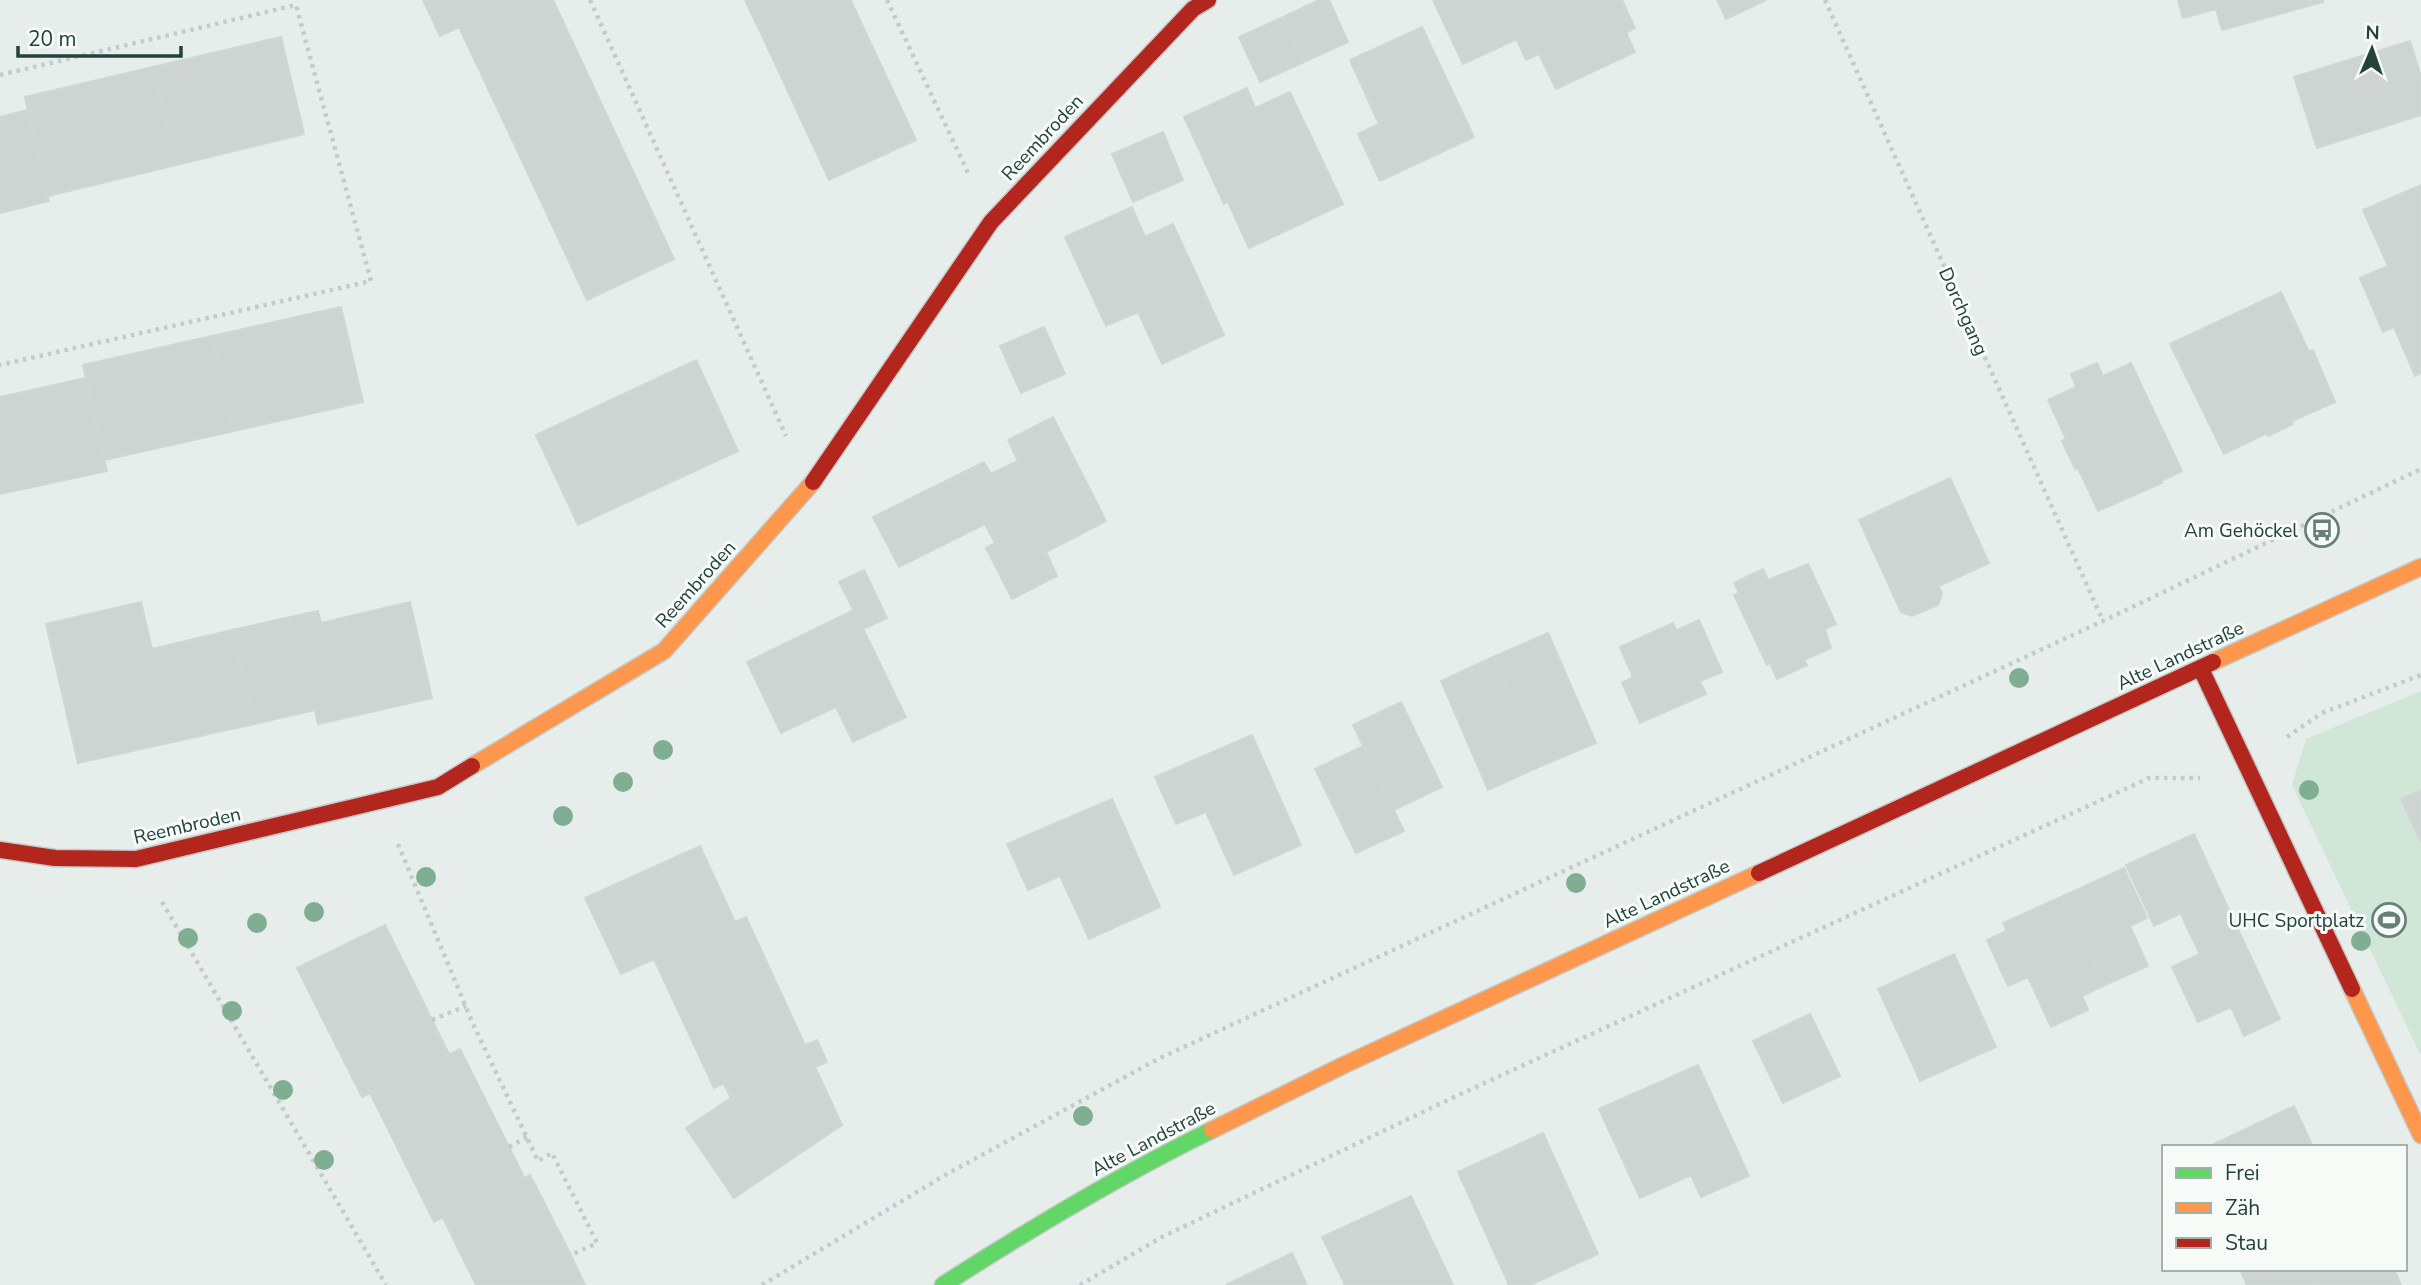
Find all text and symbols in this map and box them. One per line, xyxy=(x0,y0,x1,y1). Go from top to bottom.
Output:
scale bar xyxy=(18,14,180,58)
north arrow xyxy=(2337,14,2407,84)
text: N xyxy=(2365,20,2380,46)
text: 20 m xyxy=(28,25,77,53)
street label: Reembroden xyxy=(996,89,1090,187)
street label: Dorchgang xyxy=(1932,263,1994,360)
bus stop icon: Am Gehöckel xyxy=(2303,511,2341,549)
place label: Am Gehöckel xyxy=(2184,518,2298,544)
street label: Reembroden xyxy=(650,535,742,634)
street label: Alte Landstraße xyxy=(2113,615,2248,697)
street label: Reembroden xyxy=(131,801,243,851)
street label: Alte Landstraße xyxy=(1599,853,1734,935)
sports icon: UHC Sportplatz xyxy=(2370,901,2408,939)
place label: UHC Sportplatz xyxy=(2229,908,2364,934)
street label: Alte Landstraße xyxy=(1087,1095,1220,1183)
legend xyxy=(2162,1145,2407,1271)
text: Frei xyxy=(2225,1159,2260,1187)
text: Zäh xyxy=(2225,1194,2260,1222)
text: Stau xyxy=(2225,1229,2268,1257)

